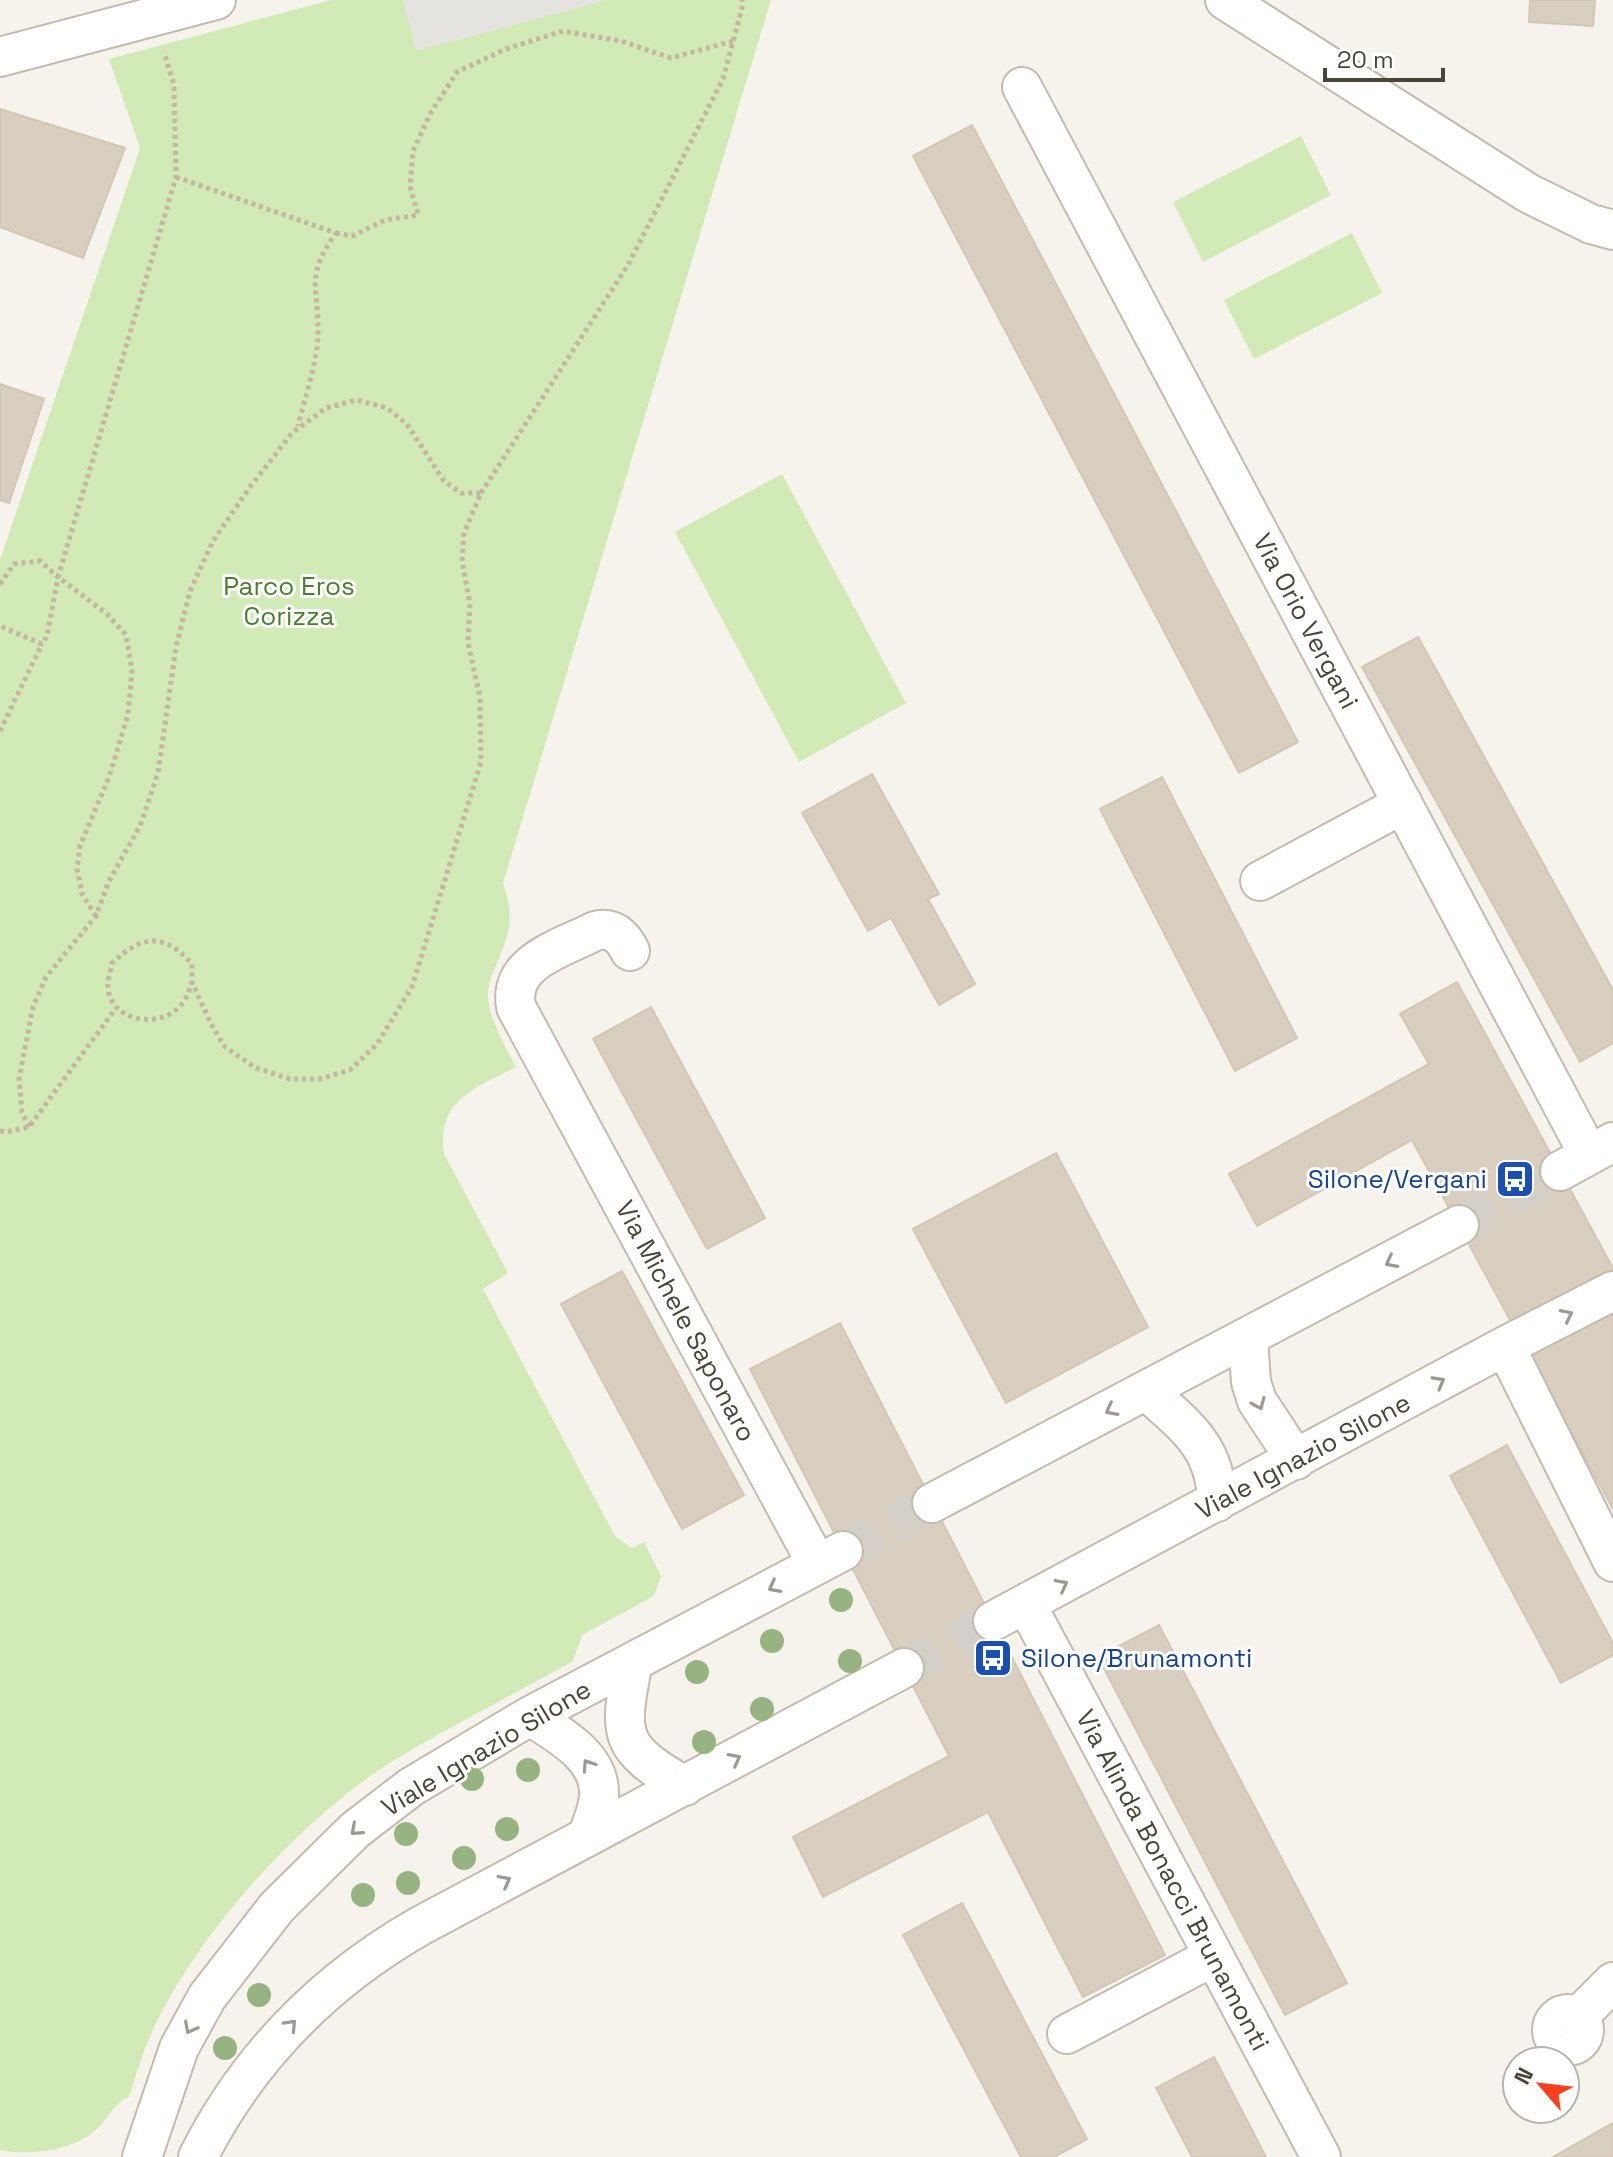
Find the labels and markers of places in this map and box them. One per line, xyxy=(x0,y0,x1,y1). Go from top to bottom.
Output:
bus stop icon: Silone/Vergani xyxy=(1494,1158,1536,1200)
place label: Silone/Vergani xyxy=(1308,1162,1487,1196)
bus stop icon: Silone/Brunamonti xyxy=(972,1637,1014,1679)
place label: Silone/Brunamonti xyxy=(1021,1641,1252,1675)

